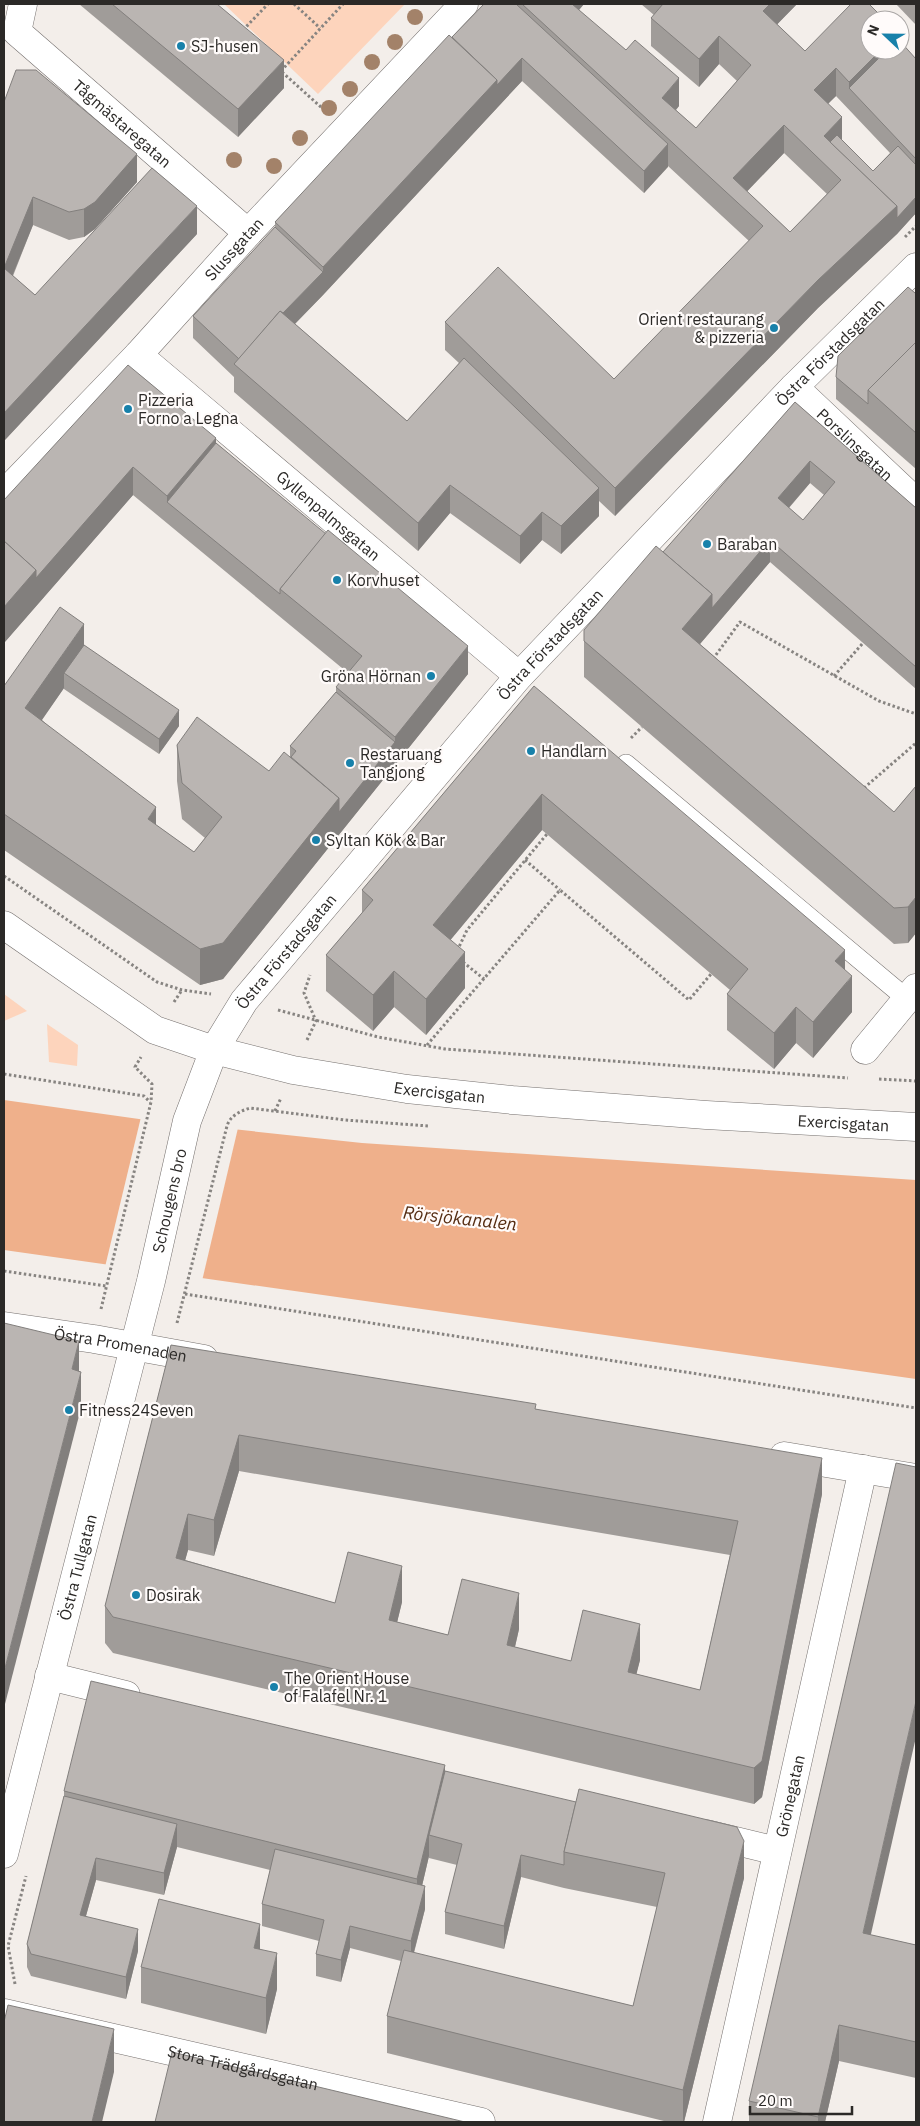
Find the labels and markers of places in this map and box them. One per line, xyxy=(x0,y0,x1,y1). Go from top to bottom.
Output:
place label: SJ-husen xyxy=(191,36,259,56)
marker: SJ-husen xyxy=(175,40,187,52)
place label: Orient restaurang & pizzeria xyxy=(638,309,765,347)
marker: Orient restaurang & pizzeria xyxy=(768,322,780,334)
place label: Pizzeria Forno a Legna xyxy=(138,390,239,428)
marker: Pizzeria Forno a Legna xyxy=(122,403,134,415)
place label: Baraban xyxy=(717,534,777,554)
marker: Baraban xyxy=(701,538,713,550)
place label: Korvhuset xyxy=(347,570,420,590)
marker: Korvhuset xyxy=(331,574,343,586)
place label: Gröna Hörnan xyxy=(321,666,421,686)
marker: Gröna Hörnan xyxy=(425,670,437,682)
place label: Handlarn xyxy=(541,741,607,761)
place label: Restaruang Tangjong xyxy=(360,744,442,782)
marker: Handlarn xyxy=(525,745,537,757)
marker: Restaruang Tangjong xyxy=(344,757,356,769)
place label: Syltan Kök & Bar xyxy=(326,830,445,850)
marker: Syltan Kök & Bar xyxy=(310,834,322,846)
place label: Fitness24Seven xyxy=(79,1400,194,1420)
marker: Fitness24Seven xyxy=(63,1404,75,1416)
place label: Dosirak xyxy=(146,1585,201,1605)
marker: Dosirak xyxy=(130,1589,142,1601)
place label: The Orient House of Falafel Nr. 1 xyxy=(284,1668,409,1706)
marker: The Orient House of Falafel Nr. 1 xyxy=(268,1681,280,1693)

